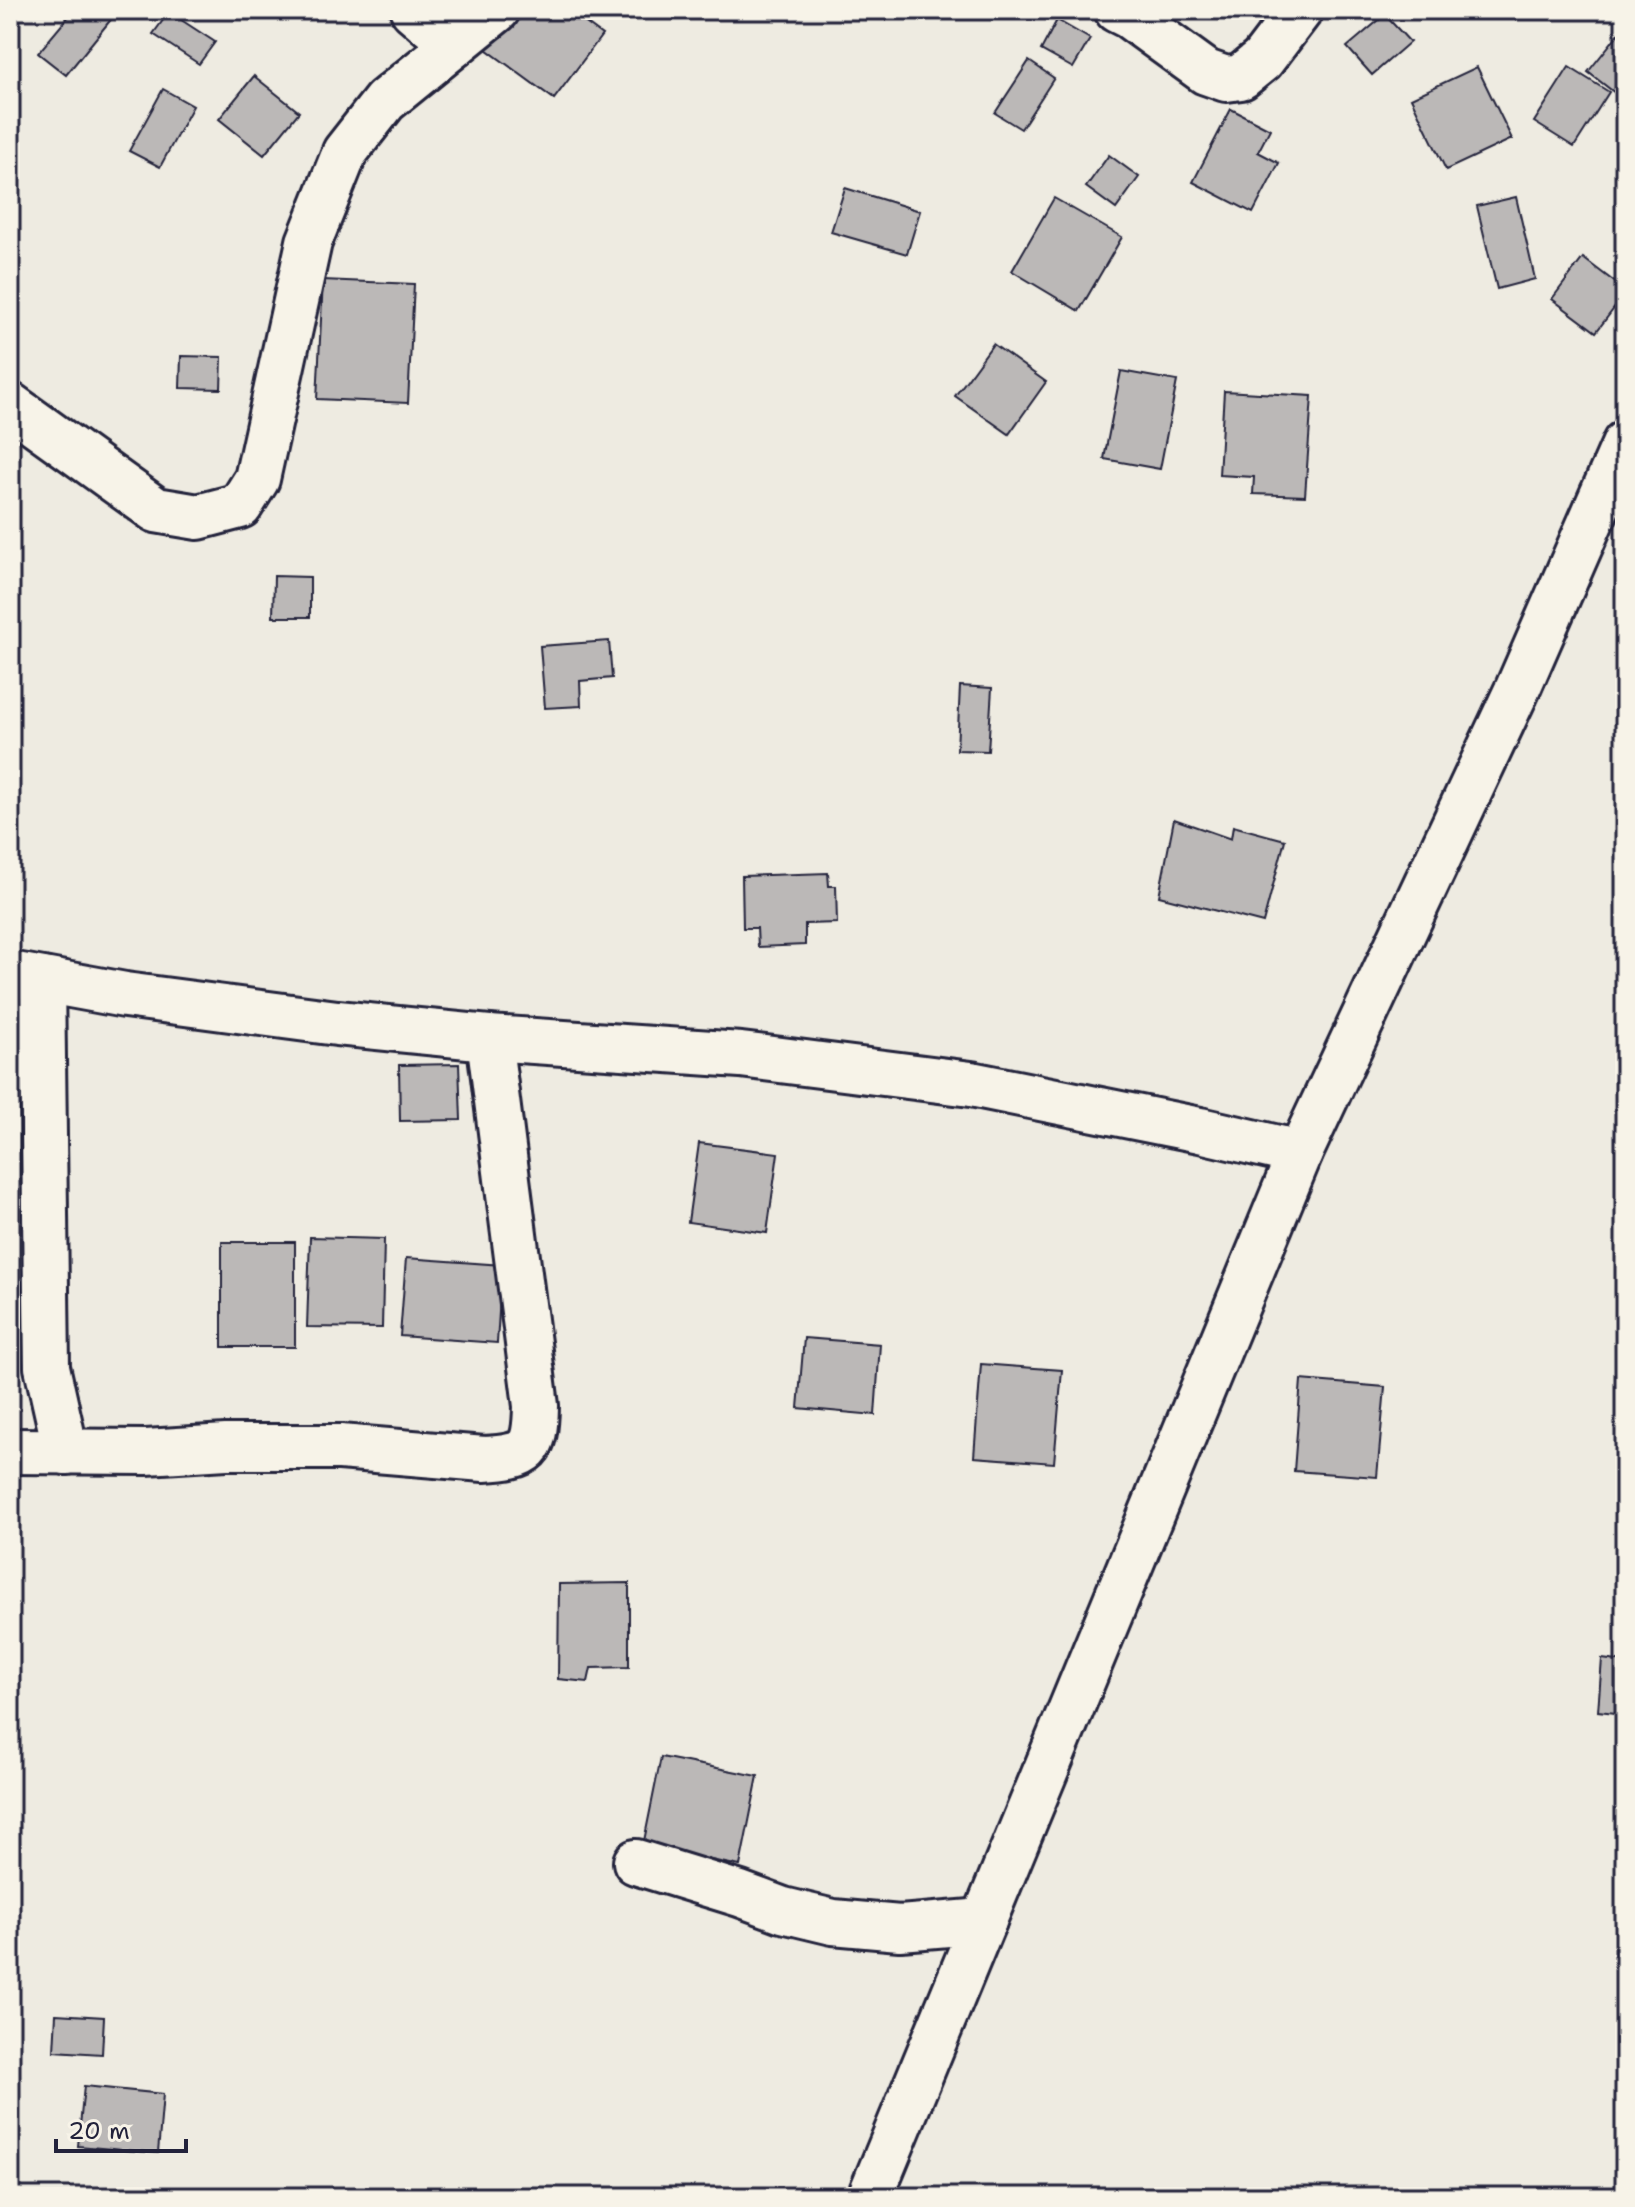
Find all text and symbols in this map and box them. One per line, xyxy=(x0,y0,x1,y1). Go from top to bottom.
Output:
scale bar xyxy=(56,2103,186,2153)
text: 20 m xyxy=(68,2115,130,2147)

